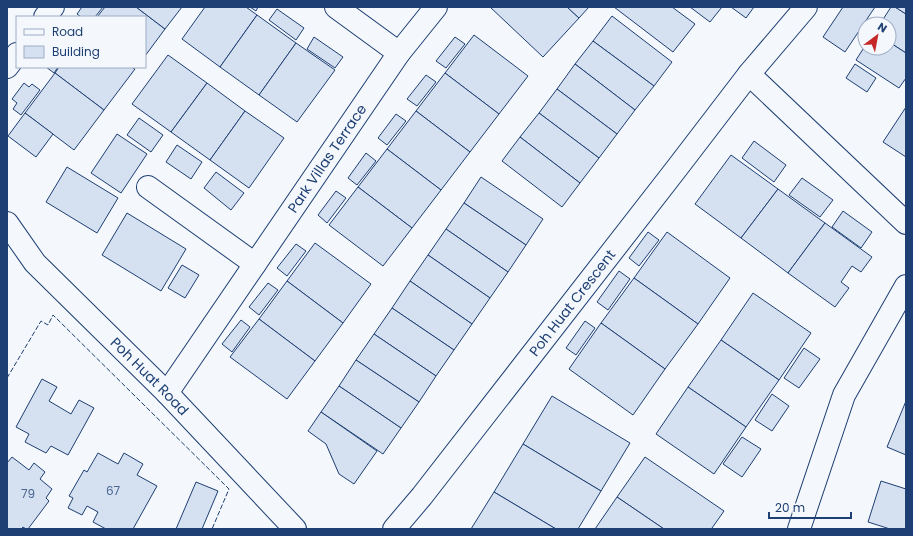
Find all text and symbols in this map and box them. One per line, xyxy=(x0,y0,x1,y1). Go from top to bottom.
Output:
legend xyxy=(16,16,146,68)
north arrow xyxy=(857,16,897,56)
text: N xyxy=(875,19,890,36)
text: Road xyxy=(52,23,83,40)
text: Building xyxy=(52,43,100,60)
street label: Park Villas Terrace xyxy=(283,100,371,217)
street label: Poh Huat Crescent xyxy=(524,245,620,360)
street label: Poh Huat Road xyxy=(106,333,193,420)
house number: 67 xyxy=(106,482,121,499)
house number: 79 xyxy=(21,485,35,502)
scale bar xyxy=(769,494,851,520)
text: 20 m xyxy=(775,499,805,516)

